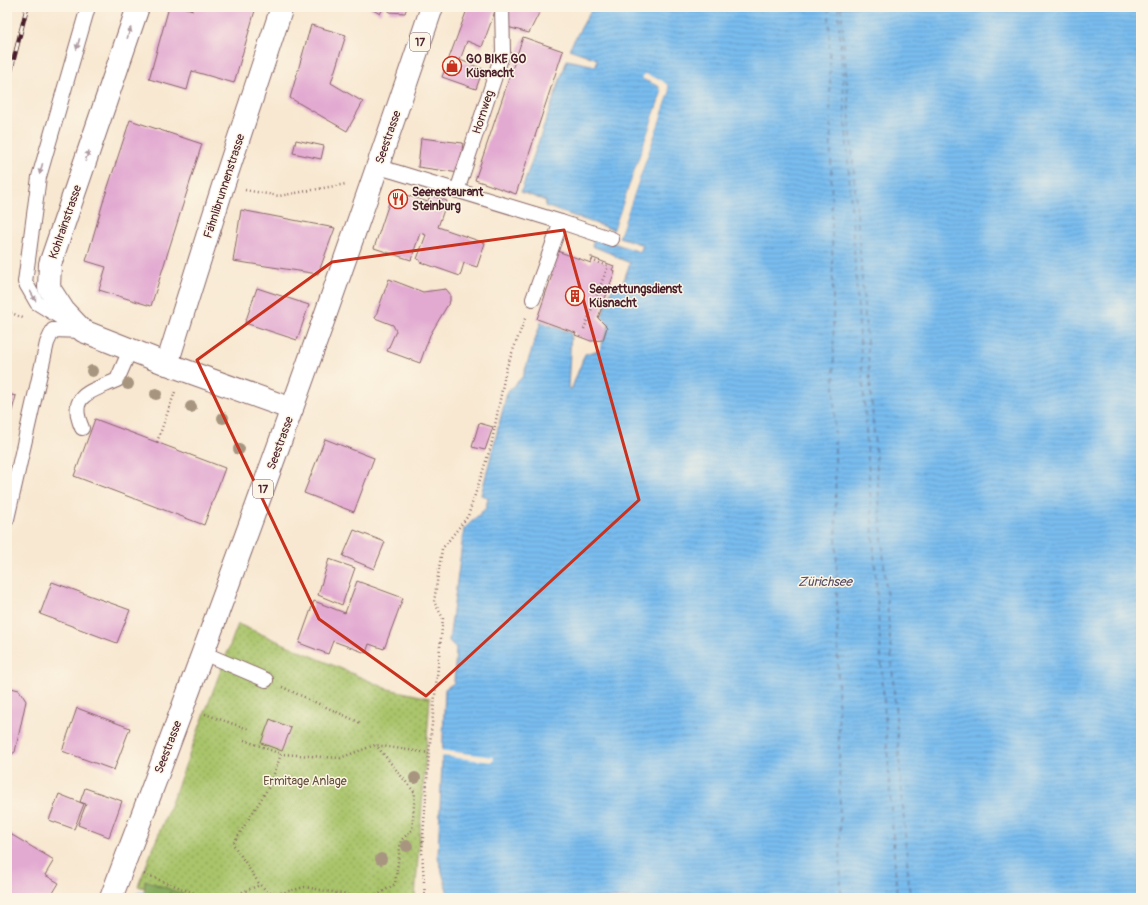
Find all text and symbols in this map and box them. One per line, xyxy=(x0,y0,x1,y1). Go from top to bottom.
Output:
one-way arrow xyxy=(127,27,133,39)
road number: 17 xyxy=(410,33,430,51)
one-way arrow xyxy=(75,39,81,51)
place label: GO BIKE GO Küsnacht xyxy=(466,52,526,81)
shop icon: GO BIKE GO Küsnacht xyxy=(441,55,463,77)
street label: Hornweg xyxy=(469,88,498,136)
street label: Seestrasse xyxy=(372,108,405,166)
street label: Fähnlibrunnenstrasse xyxy=(200,132,248,240)
one-way arrow xyxy=(85,150,91,162)
one-way arrow xyxy=(38,163,44,176)
street label: Kohlrainstrasse xyxy=(46,183,85,261)
place label: Seerestaurant Steinburg xyxy=(412,185,485,214)
restaurant icon: Seerestaurant Steinburg xyxy=(387,188,409,210)
place label: Seerettungsdienst Küsnacht xyxy=(589,282,683,311)
building icon: Seerettungsdienst Küsnacht xyxy=(564,285,586,307)
one-way arrow xyxy=(29,290,36,302)
street label: Seestrasse xyxy=(264,414,297,472)
road number: 17 xyxy=(253,480,273,498)
water label: Zürichsee xyxy=(798,574,854,590)
street label: Seestrasse xyxy=(152,718,185,776)
park label: Ermitage Anlage xyxy=(263,774,347,789)

